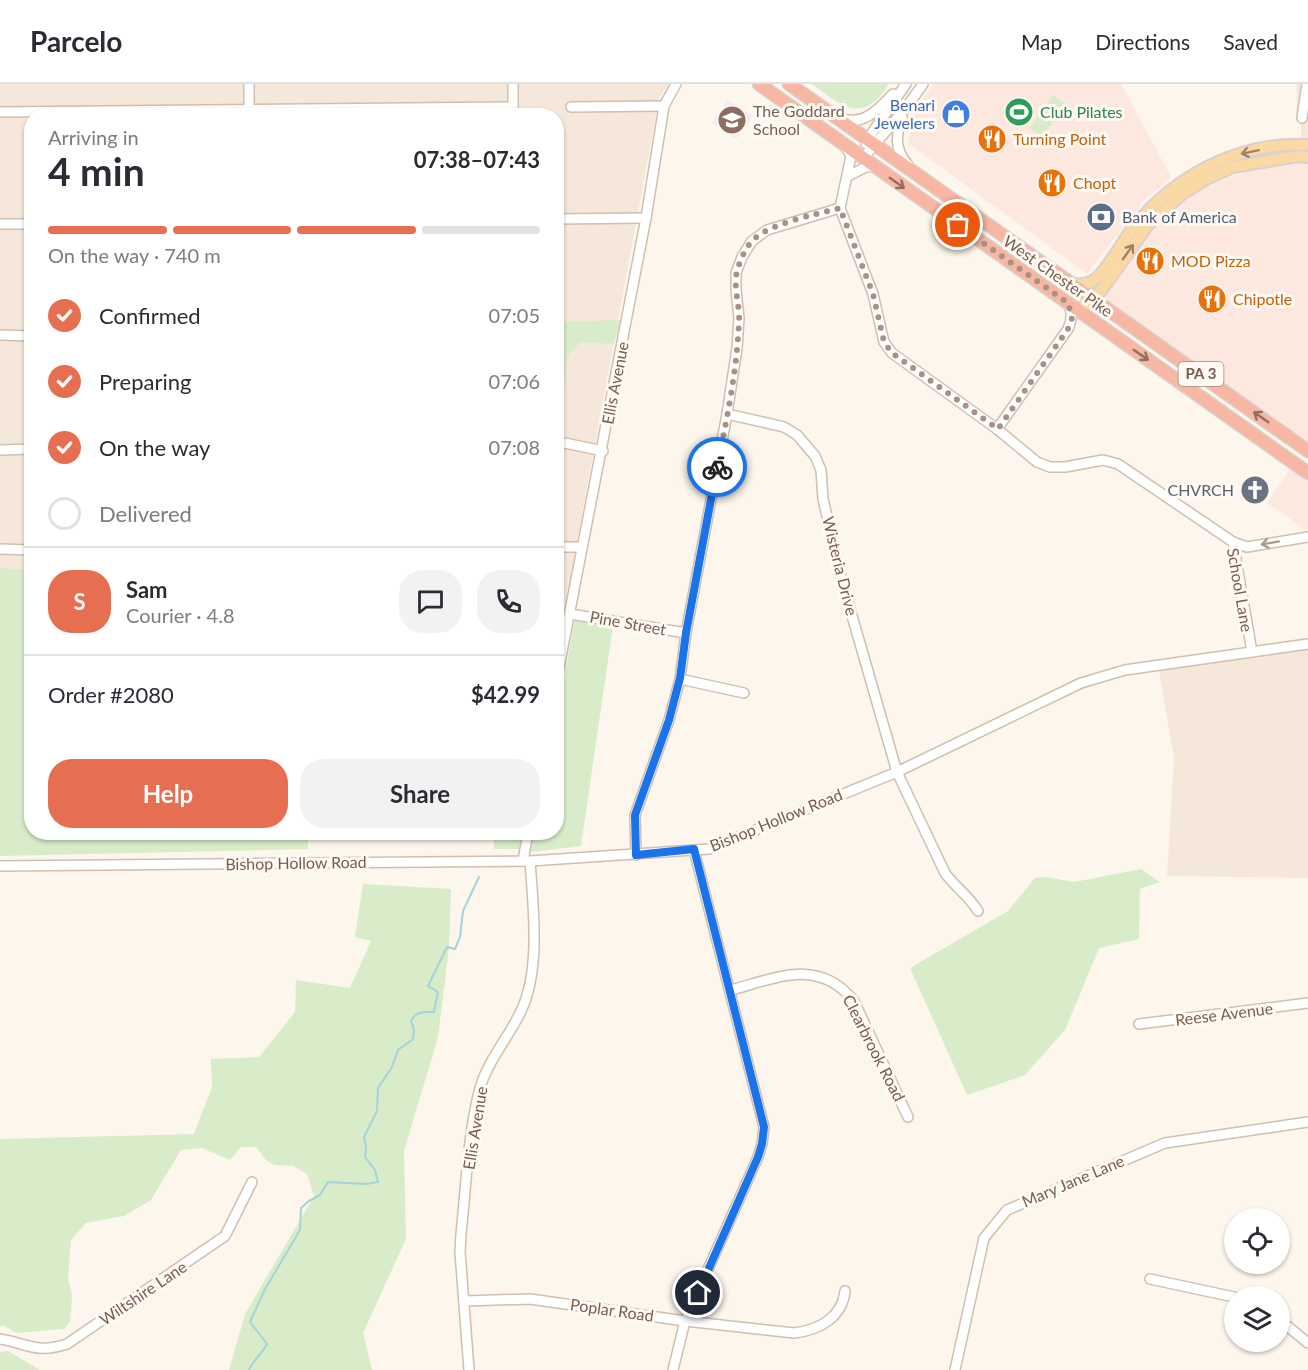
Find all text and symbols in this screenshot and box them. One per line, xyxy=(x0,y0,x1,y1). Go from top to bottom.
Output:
text: Parcelo xyxy=(30,24,122,58)
text: Map xyxy=(1021,29,1062,54)
text: Directions xyxy=(1095,29,1190,54)
text: Saved xyxy=(1223,29,1278,54)
place label: Benari Jewelers xyxy=(874,95,935,132)
sports icon: Club Pilates xyxy=(1003,96,1035,128)
shop icon: Benari Jewelers xyxy=(940,98,972,130)
place label: The Goddard School xyxy=(753,101,845,138)
place label: Club Pilates xyxy=(1040,102,1123,121)
school or university icon: The Goddard School xyxy=(716,104,748,136)
restaurant icon: Turning Point xyxy=(976,123,1008,155)
text: Arriving in xyxy=(48,125,139,149)
place label: Turning Point xyxy=(1013,129,1107,148)
text: 07:38–07:43 xyxy=(414,146,540,173)
one-way arrow xyxy=(1241,147,1260,158)
text: 4 min xyxy=(48,148,145,194)
restaurant icon: Chopt xyxy=(1036,167,1068,199)
place label: Chopt xyxy=(1073,173,1117,192)
one-way arrow xyxy=(889,176,905,189)
pin xyxy=(932,199,983,250)
bank icon: Bank of America xyxy=(1085,201,1117,233)
place label: Bank of America xyxy=(1122,207,1237,226)
icon: bag xyxy=(941,208,974,241)
street label: West Chester Pike xyxy=(1000,231,1117,320)
text: On the way · 740 m xyxy=(48,243,221,267)
one-way arrow xyxy=(1122,244,1134,260)
restaurant icon: MOD Pizza xyxy=(1134,245,1166,277)
place label: MOD Pizza xyxy=(1171,251,1251,270)
restaurant icon: Chipotle xyxy=(1196,283,1228,315)
place label: Chipotle xyxy=(1233,289,1292,308)
icon: check xyxy=(48,299,81,332)
text: Confirmed xyxy=(99,302,201,329)
text: 07:05 xyxy=(489,303,540,327)
street label: Ellis Avenue xyxy=(597,340,632,426)
one-way arrow xyxy=(1133,349,1149,361)
road number: PA 3 xyxy=(1178,362,1224,386)
icon: check xyxy=(48,365,81,398)
text: Preparing xyxy=(99,368,191,395)
text: 07:06 xyxy=(489,369,540,393)
one-way arrow xyxy=(1253,411,1269,423)
icon: check xyxy=(48,431,81,464)
text: On the way xyxy=(99,434,210,461)
text: 07:08 xyxy=(489,435,540,459)
courier xyxy=(687,437,747,497)
icon: bike xyxy=(701,451,734,484)
church icon: CHVRCH xyxy=(1239,474,1271,506)
place label: CHVRCH xyxy=(1167,480,1234,499)
text: Delivered xyxy=(99,500,192,527)
street label: Wisteria Drive xyxy=(819,514,862,617)
one-way arrow xyxy=(1261,538,1281,549)
street label: School Lane xyxy=(1224,547,1257,633)
button: chat xyxy=(399,570,462,633)
button: phone xyxy=(477,570,540,633)
text: Sam xyxy=(126,576,168,603)
text: S xyxy=(73,588,86,615)
text: Courier · 4.8 xyxy=(126,603,235,627)
street label: Pine Street xyxy=(589,606,668,639)
text: Order #2080 xyxy=(48,681,174,708)
text: $42.99 xyxy=(471,681,540,708)
button: Help xyxy=(48,759,288,828)
button: Share xyxy=(300,759,540,828)
street label: Bishop Hollow Road xyxy=(707,784,845,855)
street label: Bishop Hollow Road xyxy=(225,852,367,873)
street label: Clearbrook Road xyxy=(839,991,909,1104)
street label: Reese Avenue xyxy=(1174,998,1274,1029)
street label: Ellis Avenue xyxy=(459,1085,490,1171)
street label: Mary Jane Lane xyxy=(1019,1150,1127,1211)
map controls xyxy=(1224,1208,1290,1352)
button: locate xyxy=(1224,1208,1290,1274)
street label: Wiltshire Lane xyxy=(95,1256,190,1329)
pin xyxy=(672,1267,723,1318)
icon: home xyxy=(681,1276,714,1309)
button: layers xyxy=(1224,1286,1290,1352)
street label: Poplar Road xyxy=(569,1294,655,1325)

